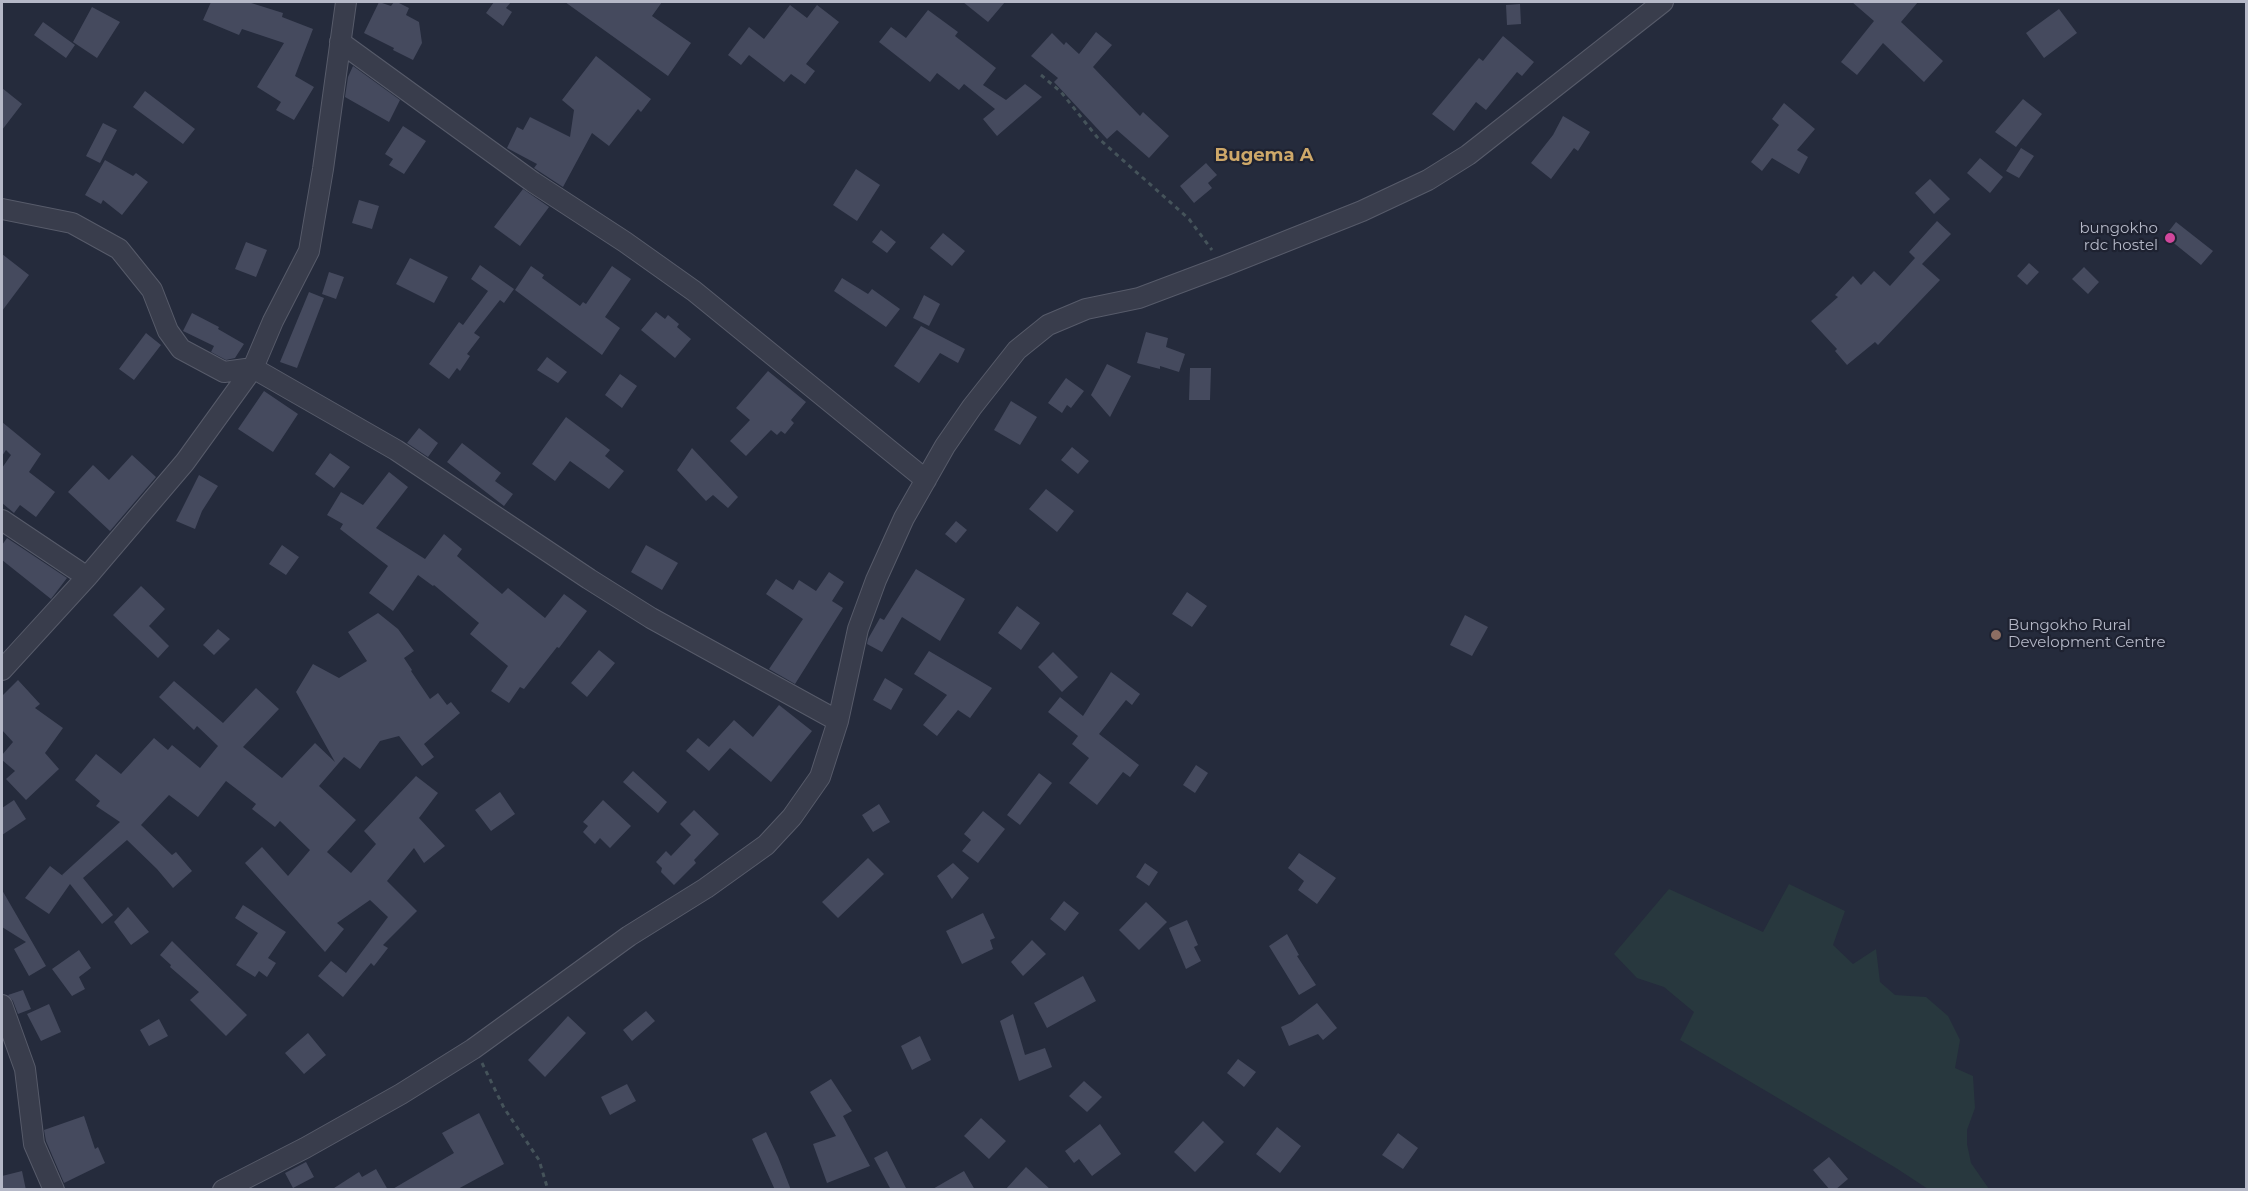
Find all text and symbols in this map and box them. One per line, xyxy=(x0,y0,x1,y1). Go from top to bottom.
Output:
district label: Bugema A xyxy=(1215,145,1313,167)
place label: bungokho rdc hostel xyxy=(2079,220,2158,255)
marker: bungokho rdc hostel xyxy=(2163,231,2177,245)
place label: Bungokho Rural Development Centre xyxy=(2008,617,2165,652)
marker: Bungokho Rural Development Centre xyxy=(1989,628,2003,642)

